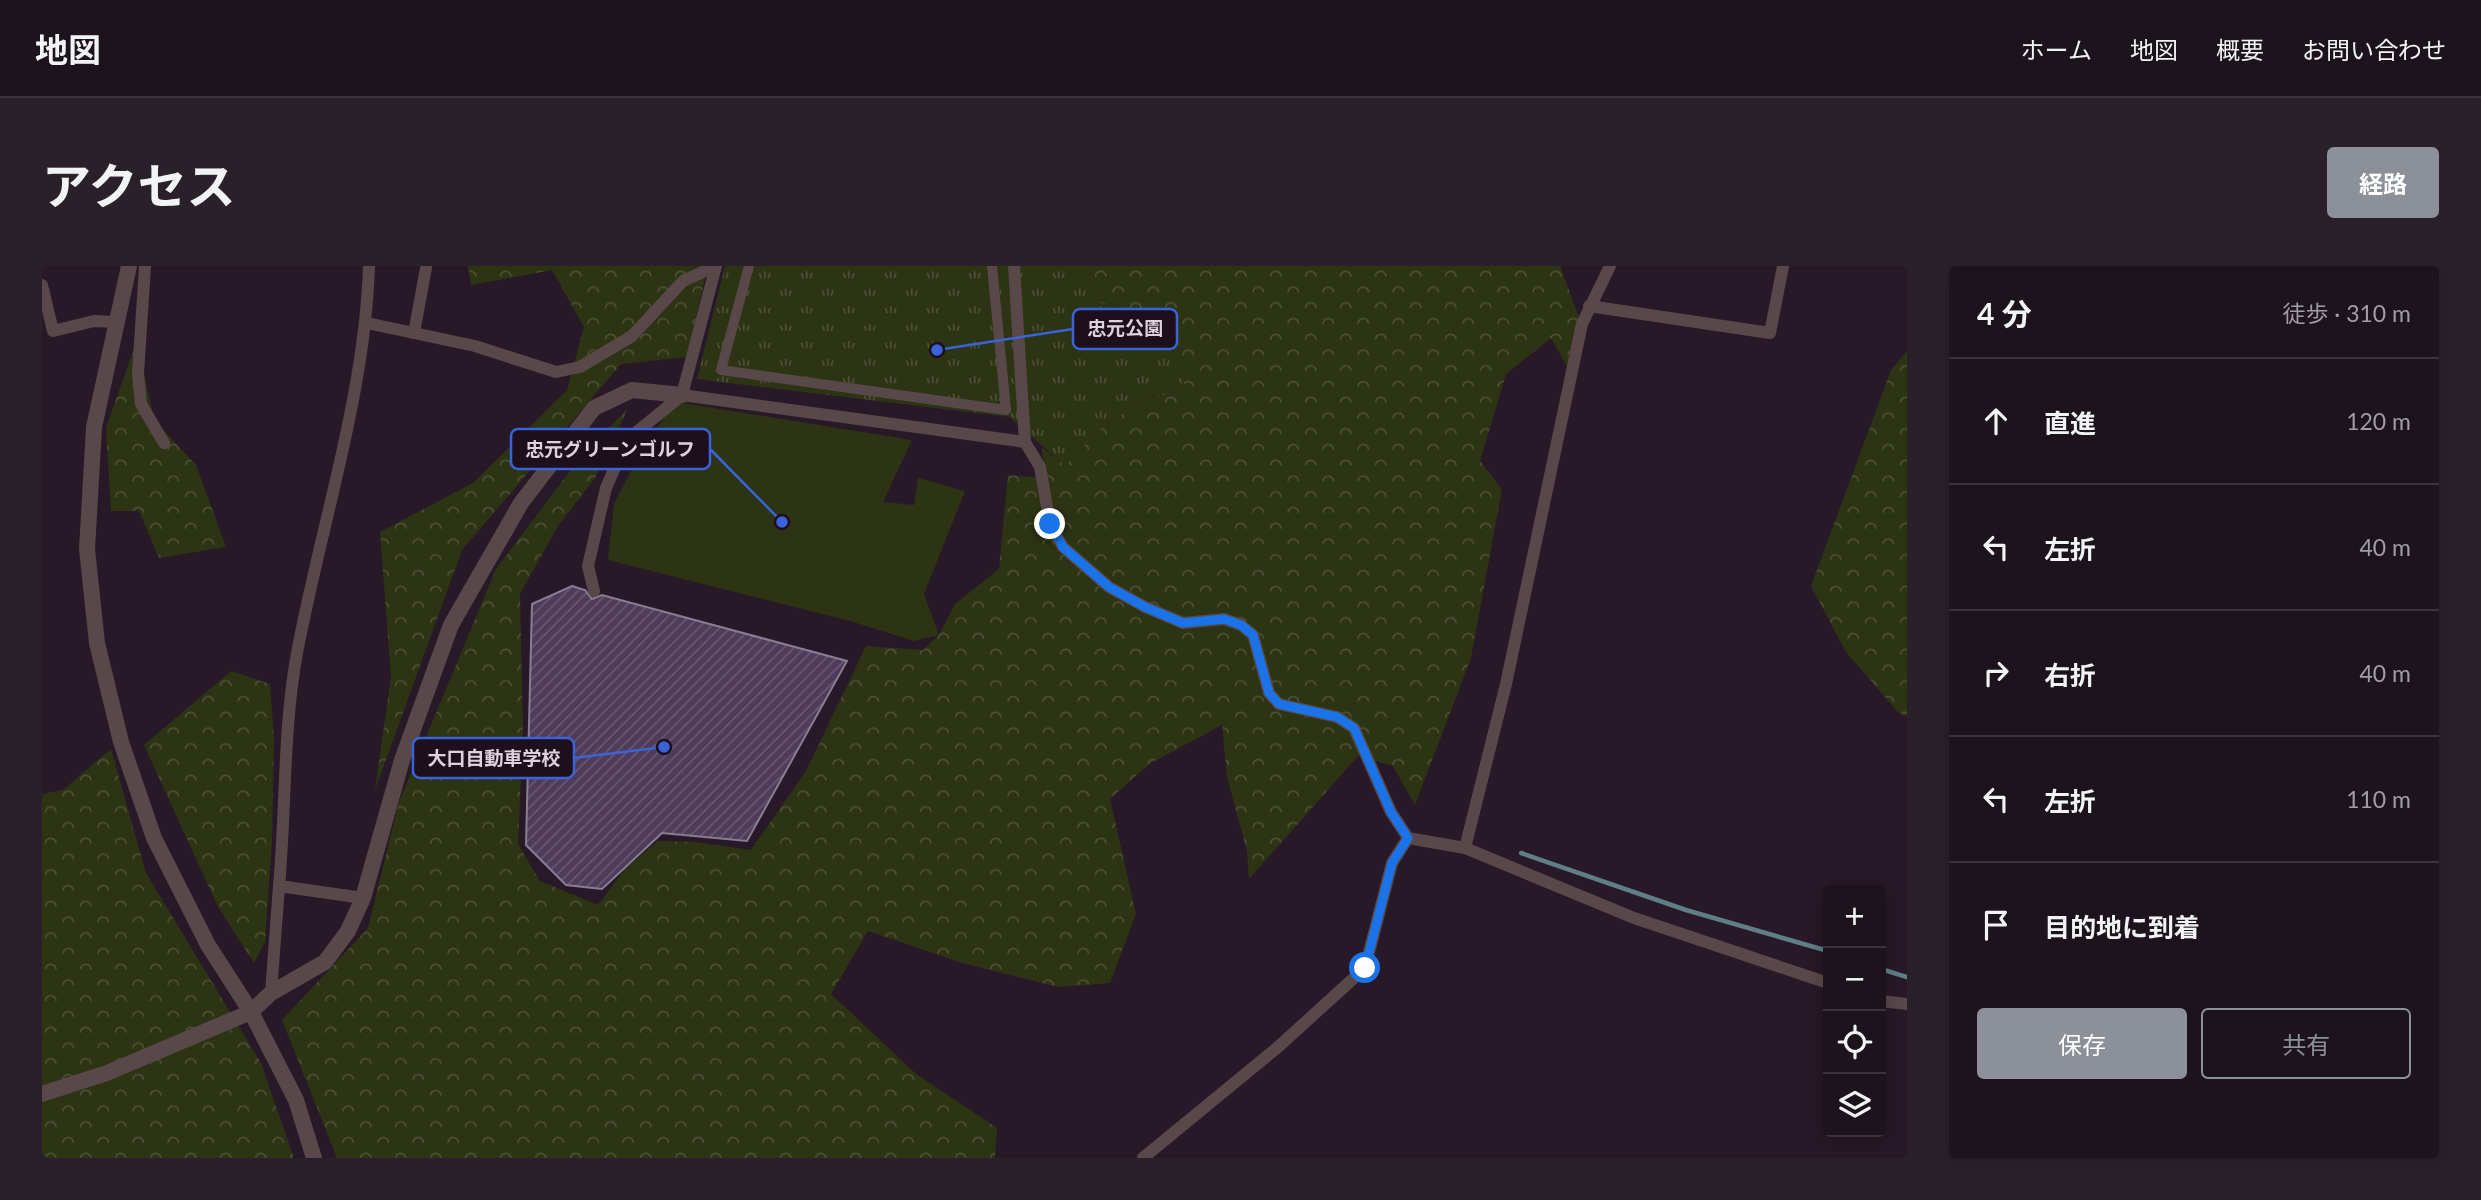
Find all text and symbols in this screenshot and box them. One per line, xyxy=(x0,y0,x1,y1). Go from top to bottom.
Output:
text: 地図 xyxy=(35,29,101,69)
text: ホーム xyxy=(2021,35,2092,64)
text: 地図 xyxy=(2130,35,2178,64)
text: 概要 xyxy=(2216,35,2264,64)
text: お問い合わせ xyxy=(2302,35,2446,64)
button: 経路 xyxy=(2327,147,2439,218)
text: アクセス xyxy=(42,156,236,214)
text: 4 分 xyxy=(1977,295,2032,331)
text: 徒歩 · 310 m xyxy=(2282,299,2411,327)
callout: 忠元公園 xyxy=(1073,309,1177,349)
text: 忠元公園 xyxy=(1087,316,1163,339)
icon: ahead xyxy=(1977,402,2015,440)
text: 直進 xyxy=(2044,407,2096,439)
text: 120 m xyxy=(2346,407,2411,435)
callout: 忠元グリーンゴルフ xyxy=(511,429,710,469)
text: 忠元グリーンゴルフ xyxy=(525,437,695,460)
route end xyxy=(1034,508,1065,539)
icon: left xyxy=(1977,528,2015,566)
text: 左折 xyxy=(2044,533,2096,565)
text: 40 m xyxy=(2360,533,2411,561)
icon: right xyxy=(1977,654,2015,692)
text: 右折 xyxy=(2044,659,2096,691)
text: 40 m xyxy=(2360,659,2411,687)
callout: 大口自動車学校 xyxy=(413,738,574,778)
text: 大口自動車学校 xyxy=(427,746,561,769)
icon: left xyxy=(1977,780,2015,818)
text: 左折 xyxy=(2044,785,2096,817)
text: 110 m xyxy=(2346,785,2411,813)
map controls xyxy=(1823,885,1886,1137)
button: + xyxy=(1823,885,1886,948)
icon: arrive xyxy=(1977,906,2015,944)
text: 目的地に到着 xyxy=(2044,911,2200,943)
button: − xyxy=(1823,948,1886,1011)
route start xyxy=(1349,952,1380,983)
button: 保存 xyxy=(1977,1008,2187,1079)
button: 共有 xyxy=(2201,1008,2411,1079)
button: locate xyxy=(1823,1011,1886,1074)
button: layers xyxy=(1823,1074,1886,1137)

